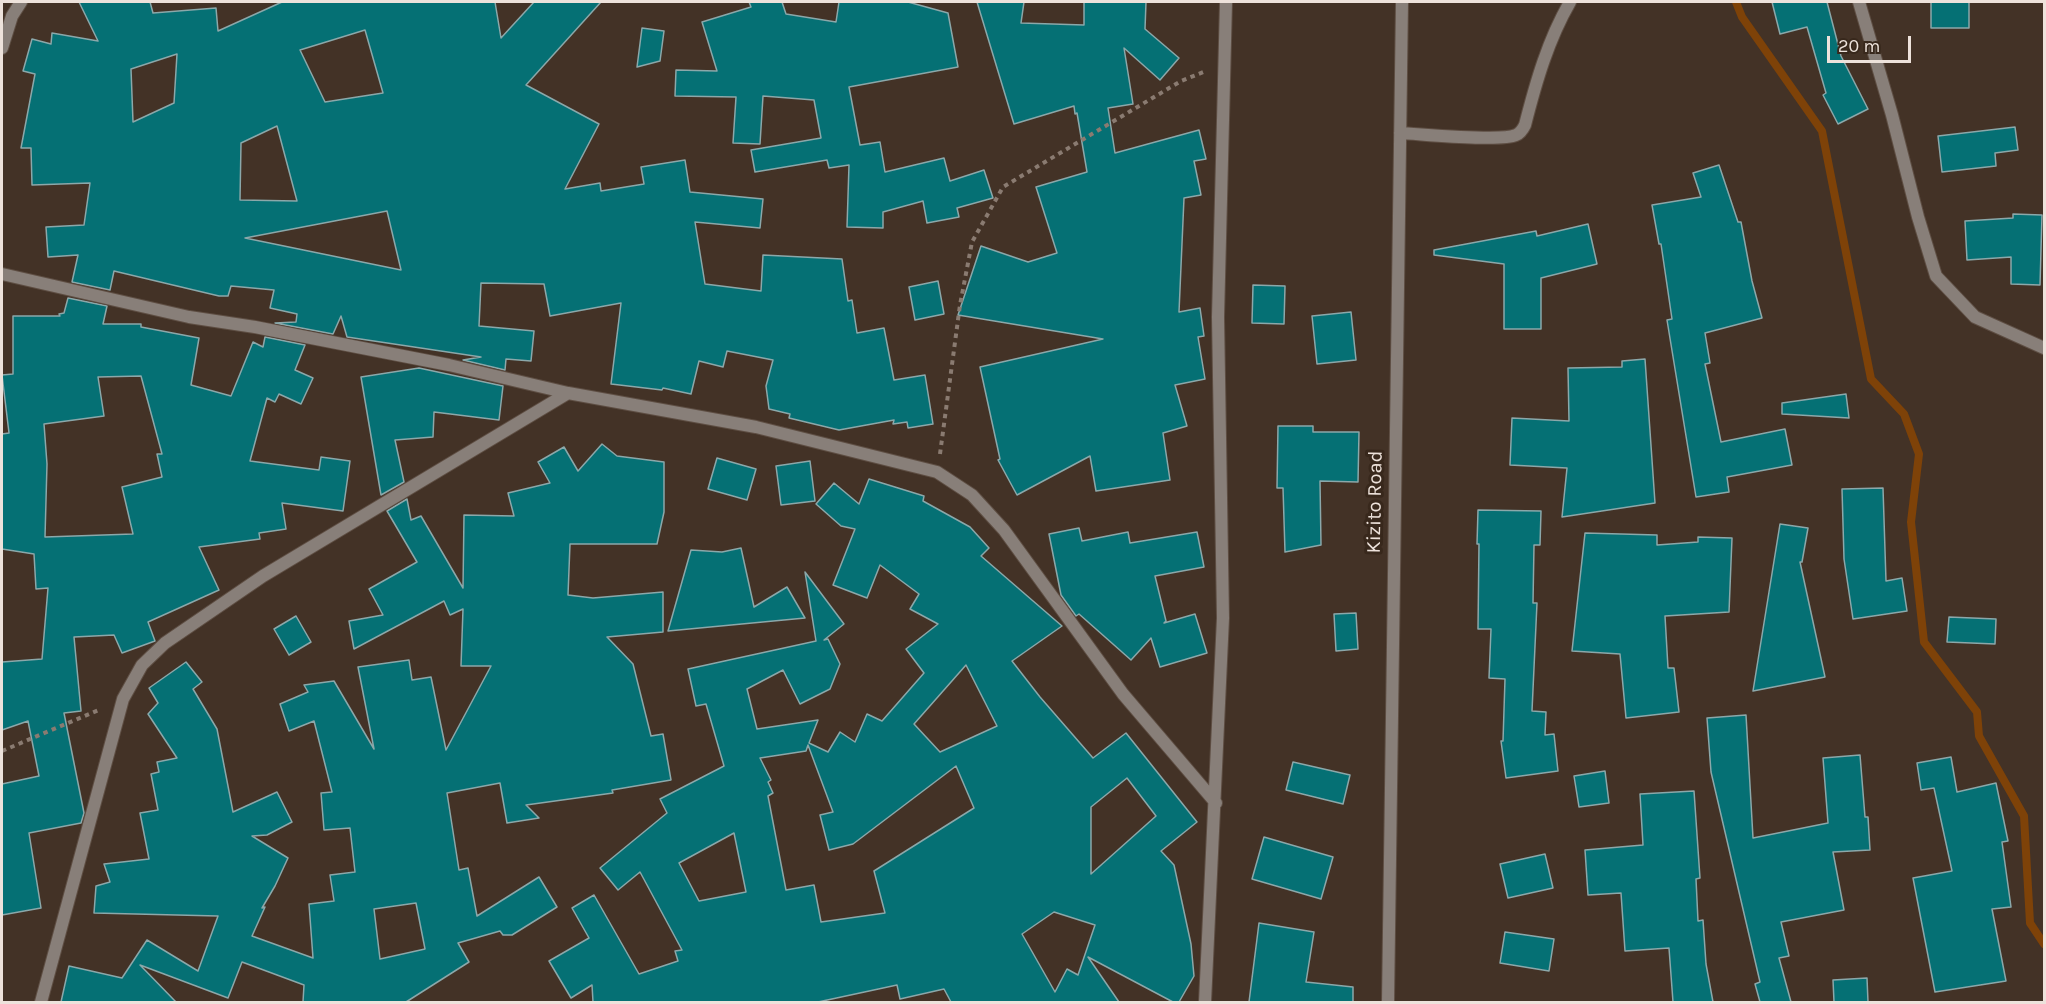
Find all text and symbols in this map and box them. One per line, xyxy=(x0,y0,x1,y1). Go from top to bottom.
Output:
scale bar xyxy=(1830,24,1914,62)
text: 20 m xyxy=(1838,35,1880,57)
street label: Kizito Road xyxy=(1362,450,1388,554)

